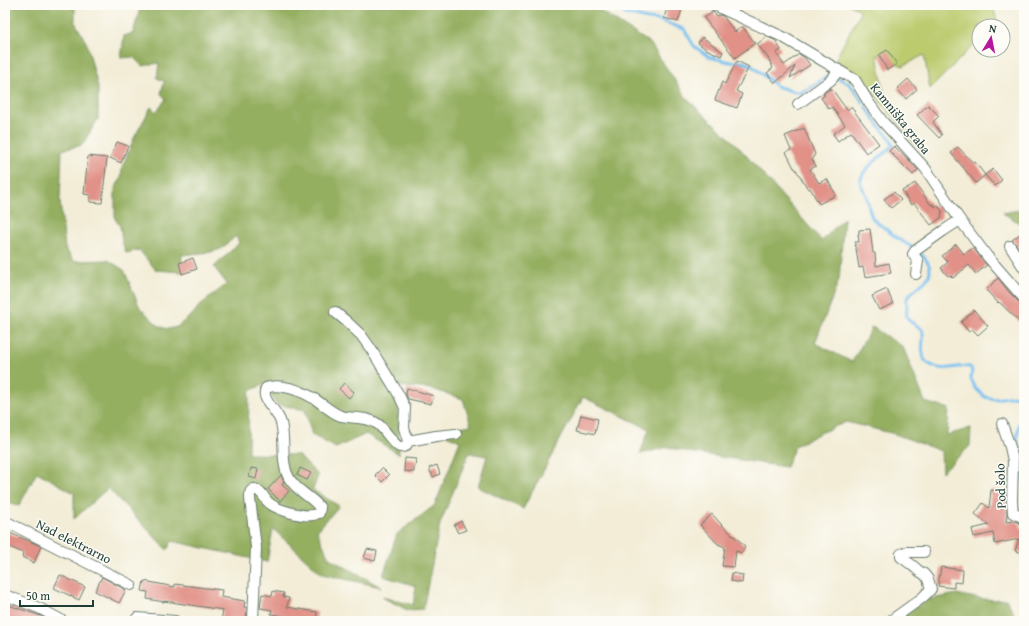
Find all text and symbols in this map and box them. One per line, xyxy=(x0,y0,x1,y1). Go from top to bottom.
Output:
north arrow xyxy=(971,18,1011,58)
text: N xyxy=(988,20,998,37)
street label: Kamniška graba xyxy=(866,79,936,159)
street label: Pod šolo xyxy=(990,463,1011,509)
street label: Nad elektrarno xyxy=(33,514,115,569)
scale bar xyxy=(20,582,93,608)
text: 50 m xyxy=(26,587,50,604)

